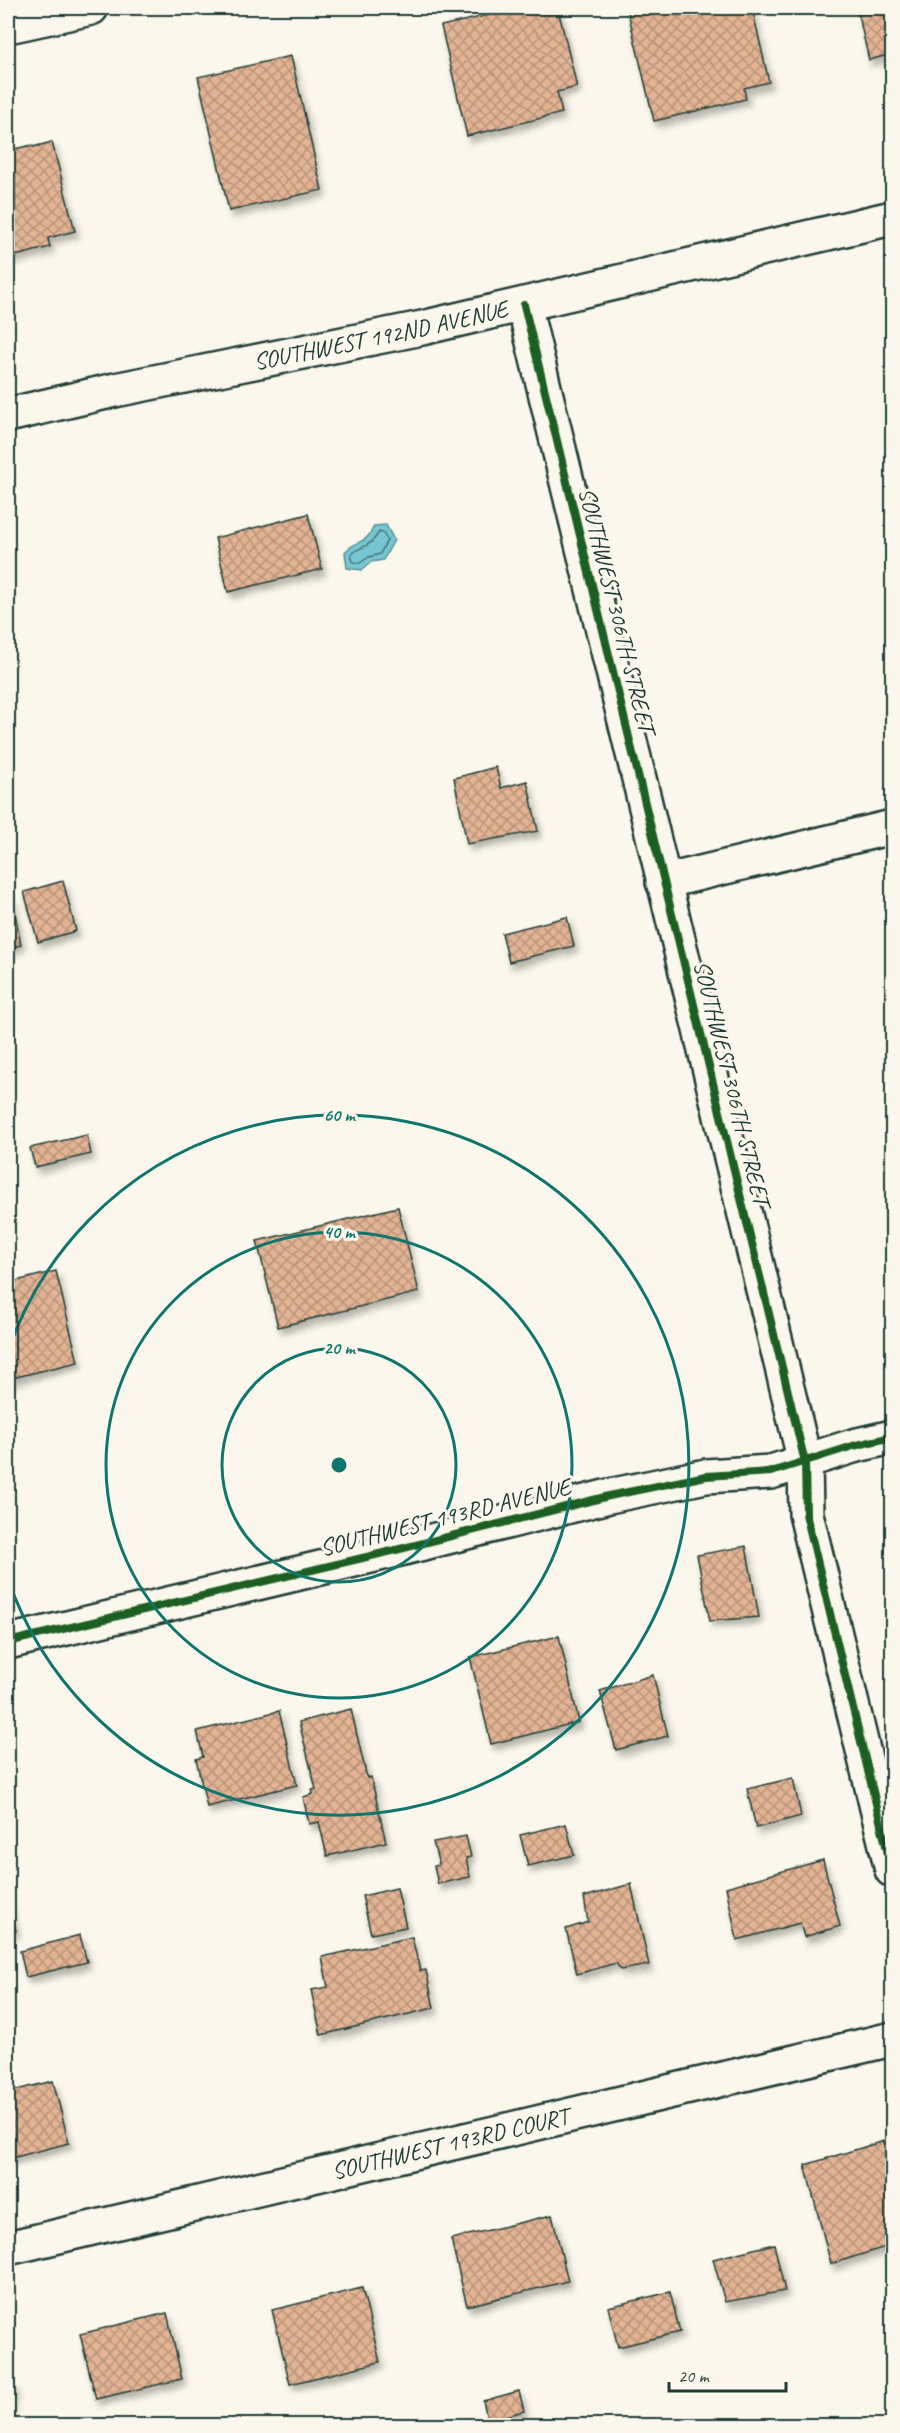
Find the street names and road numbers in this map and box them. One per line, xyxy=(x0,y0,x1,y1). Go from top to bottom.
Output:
street label: SOUTHWEST 192ND AVENUE xyxy=(251,293,514,377)
street label: SOUTHWEST 306TH STREET xyxy=(572,484,663,741)
street label: SOUTHWEST 306TH STREET xyxy=(687,957,778,1214)
street label: SOUTHWEST 193RD AVENUE xyxy=(317,1471,577,1563)
street label: SOUTHWEST 193RD COURT xyxy=(329,2100,577,2186)

